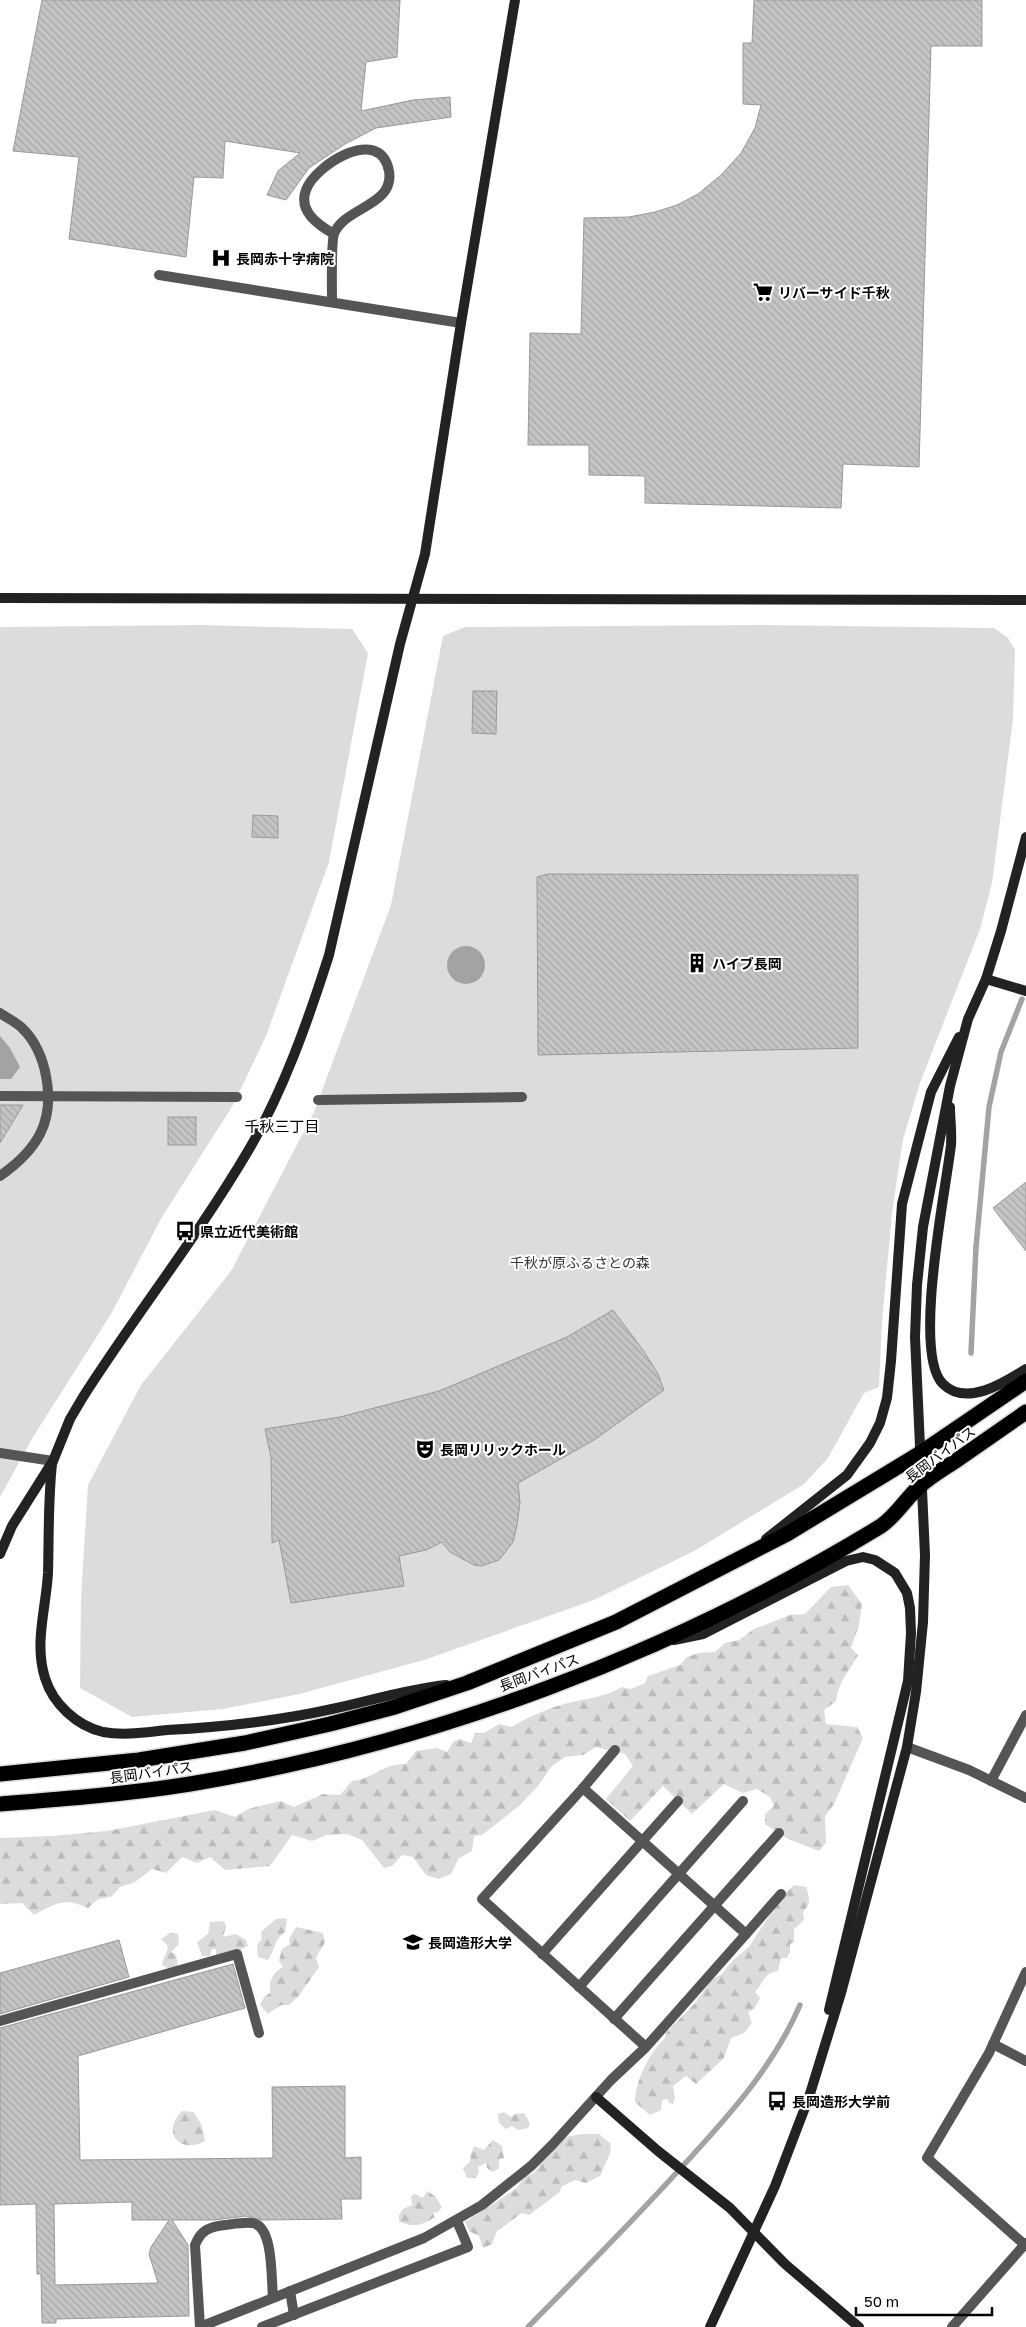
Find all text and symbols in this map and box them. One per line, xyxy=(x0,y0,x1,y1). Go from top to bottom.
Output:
hospital icon: 長岡赤十字病院 xyxy=(210,247,232,269)
place label: 長岡赤十字病院 xyxy=(236,250,334,267)
supermarket icon: リバーサイド千秋 xyxy=(752,281,774,303)
place label: リバーサイド千秋 xyxy=(778,284,890,301)
building icon: ハイブ長岡 xyxy=(686,952,708,974)
place label: ハイブ長岡 xyxy=(712,955,782,972)
district label: 千秋三丁目 xyxy=(244,1117,320,1135)
bus stop icon: 県立近代美術館 xyxy=(174,1220,196,1242)
place label: 県立近代美術館 xyxy=(200,1223,298,1240)
park label: 千秋が原ふるさとの森 xyxy=(510,1254,650,1271)
street label: 長岡バイパス xyxy=(901,1422,979,1486)
theatre icon: 長岡リリックホール xyxy=(414,1438,436,1460)
place label: 長岡リリックホール xyxy=(440,1441,566,1458)
street label: 長岡バイパス xyxy=(497,1650,581,1694)
street label: 長岡バイパス xyxy=(108,1758,194,1786)
school or university icon: 長岡造形大学 xyxy=(402,1931,424,1953)
place label: 長岡造形大学 xyxy=(428,1934,512,1951)
bus stop icon: 長岡造形大学前 xyxy=(766,2090,788,2112)
place label: 長岡造形大学前 xyxy=(792,2093,890,2110)
scale bar xyxy=(856,2284,992,2316)
text: 50 m xyxy=(864,2292,899,2310)

